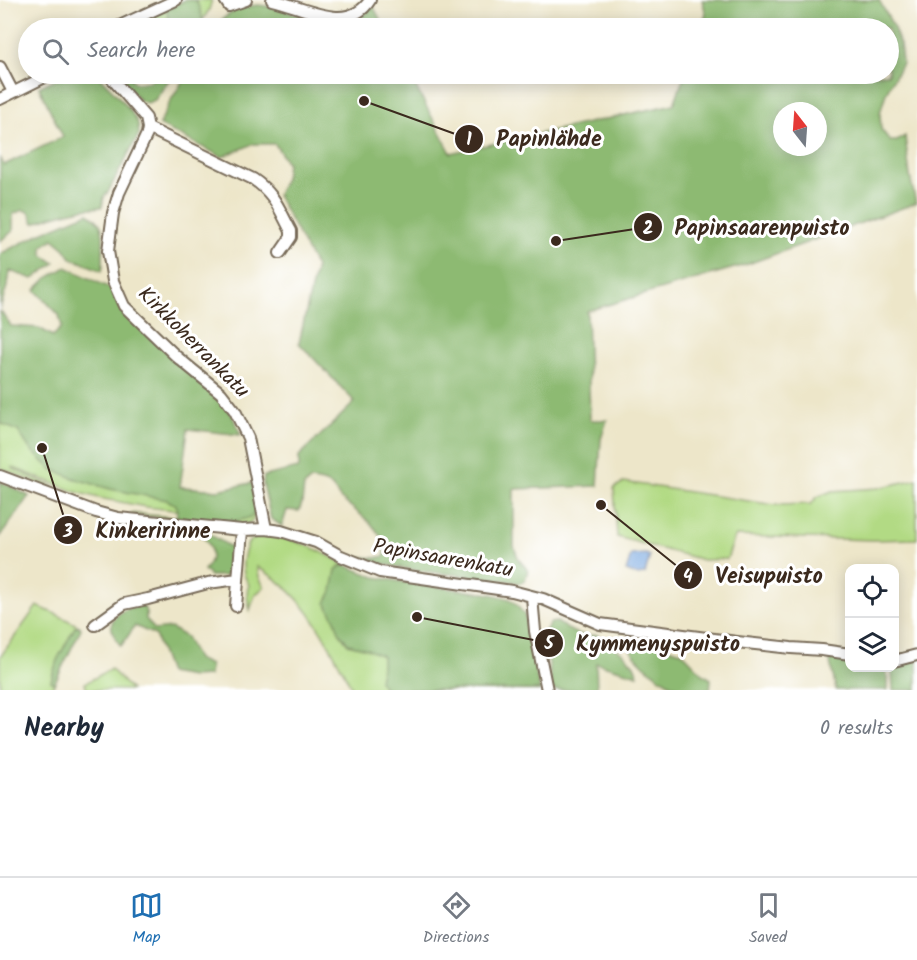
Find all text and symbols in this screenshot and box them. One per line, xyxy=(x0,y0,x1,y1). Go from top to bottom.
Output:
search box xyxy=(18,18,899,84)
text: Search here xyxy=(87,34,195,69)
icon: search xyxy=(39,35,72,68)
north arrow xyxy=(773,102,827,156)
callout: Papinlähde xyxy=(454,119,613,159)
text: Papinlähde xyxy=(496,123,602,158)
text: 1 xyxy=(466,126,472,155)
callout: Papinsaarenpuisto xyxy=(633,207,862,247)
text: Papinsaarenpuisto xyxy=(674,212,850,247)
text: 2 xyxy=(643,215,653,244)
street label: Kirkkoherrankatu xyxy=(129,279,257,407)
callout: Kinkeririnne xyxy=(53,510,222,550)
text: Kinkeririnne xyxy=(95,515,211,550)
text: 3 xyxy=(62,518,73,547)
street label: Papinsaarenkatu xyxy=(370,530,516,588)
callout: Veisupuisto xyxy=(673,555,835,595)
text: Veisupuisto xyxy=(715,560,823,595)
text: 4 xyxy=(683,563,693,592)
map controls xyxy=(845,564,899,672)
button: locate xyxy=(845,564,899,618)
button: layers xyxy=(845,618,899,672)
callout: Kymmenyspuisto xyxy=(534,623,752,663)
text: Kymmenyspuisto xyxy=(576,628,740,663)
text: 5 xyxy=(543,630,555,659)
text: Nearby xyxy=(24,708,104,750)
text: 0 results xyxy=(820,713,893,745)
tab: Map xyxy=(130,889,163,950)
tab: Directions xyxy=(423,889,489,950)
tab: Saved xyxy=(749,889,787,950)

